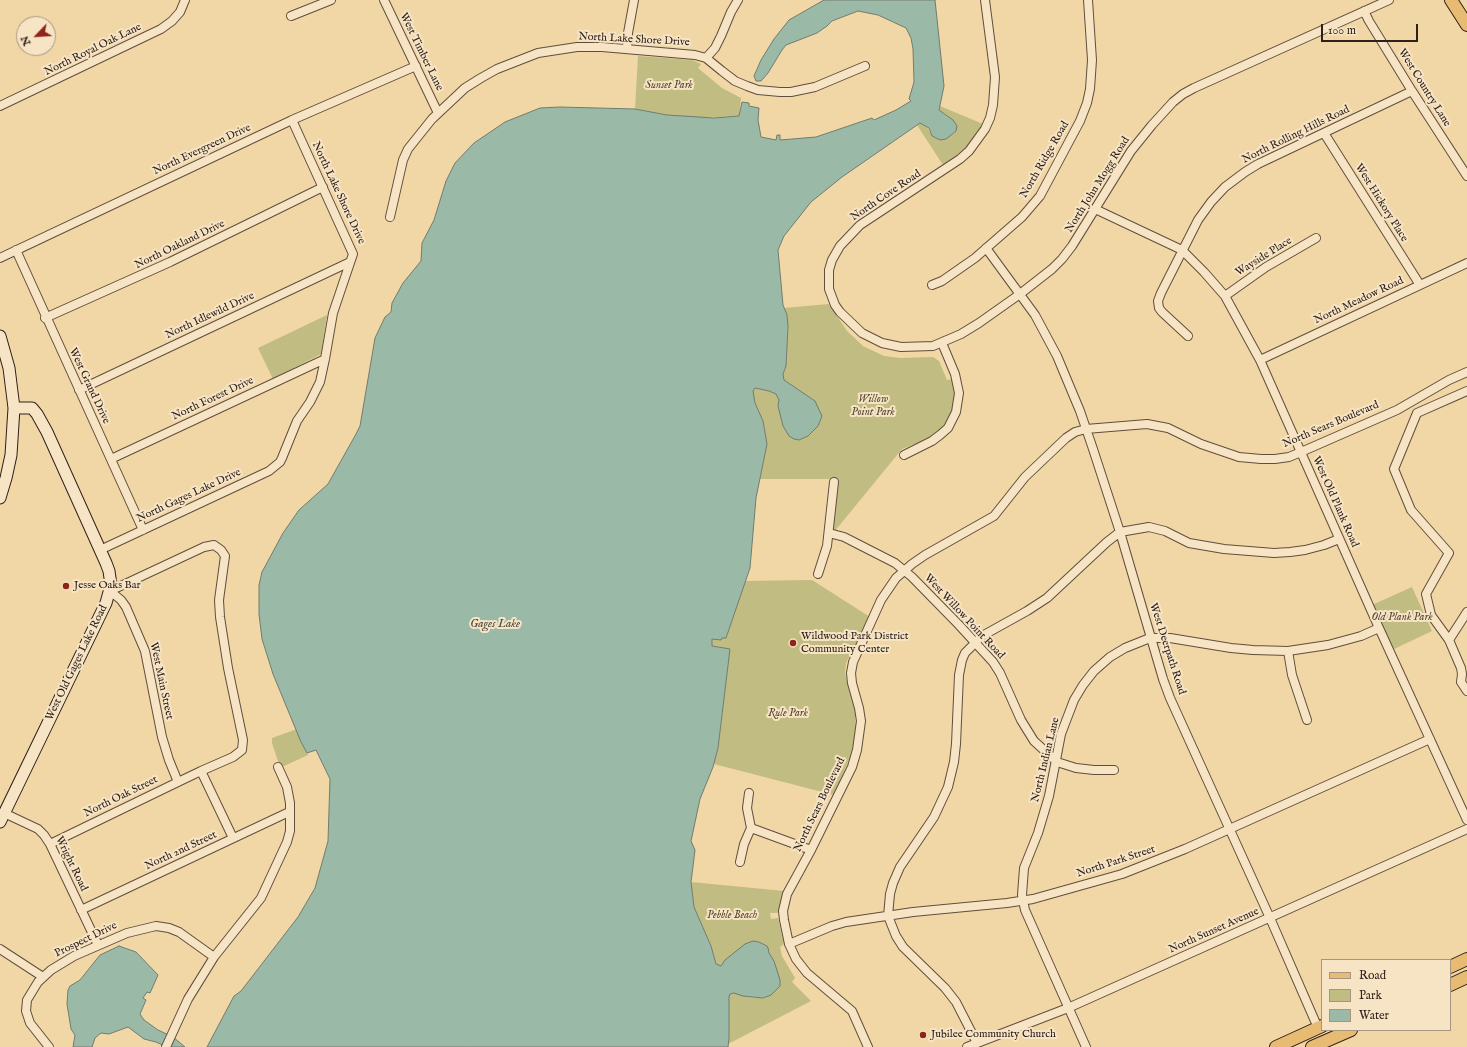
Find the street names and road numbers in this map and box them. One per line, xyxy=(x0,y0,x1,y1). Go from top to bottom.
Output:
street label: West Timber Lane xyxy=(396,11,446,93)
street label: North Royal Oak Lane xyxy=(42,21,144,79)
street label: North Lake Shore Drive xyxy=(578,30,690,50)
street label: West Country Lane xyxy=(1395,47,1453,129)
street label: North Rolling Hills Road xyxy=(1240,103,1352,167)
street label: North Ridge Road xyxy=(1018,119,1072,201)
street label: North Evergreen Drive xyxy=(151,121,253,179)
street label: North John Mogg Road xyxy=(1063,135,1133,235)
street label: North Lake Shore Drive xyxy=(308,140,368,246)
street label: West Hickory Place xyxy=(1352,162,1410,244)
street label: North Cove Road xyxy=(848,168,924,224)
street label: North Oakland Drive xyxy=(133,217,227,273)
street label: Wayside Place xyxy=(1233,234,1295,280)
street label: North Meadow Road xyxy=(1312,274,1406,328)
street label: North Idlewild Drive xyxy=(163,290,257,342)
street label: West Grand Drive xyxy=(66,346,112,426)
street label: North Forest Drive xyxy=(170,374,256,424)
street label: North Sears Boulevard xyxy=(1281,399,1381,451)
street label: West Old Plank Road xyxy=(1309,454,1361,550)
street label: North Gages Lake Drive xyxy=(135,466,243,526)
street label: West Willow Point Road xyxy=(921,572,1007,662)
street label: West Deerpath Road xyxy=(1146,601,1188,697)
street label: West Old Gages Lake Road xyxy=(43,603,111,723)
street label: West Main Street xyxy=(146,641,176,721)
street label: North Indian Lane xyxy=(1029,716,1063,804)
street label: North Sears Boulevard xyxy=(791,756,849,854)
street label: North Oak Street xyxy=(82,773,160,821)
street label: North 2nd Street xyxy=(143,829,219,873)
street label: Wright Road xyxy=(52,834,90,894)
street label: North Park Street xyxy=(1075,843,1157,881)
street label: North Sunset Avenue xyxy=(1167,905,1261,957)
street label: Prospect Drive xyxy=(53,919,119,961)

